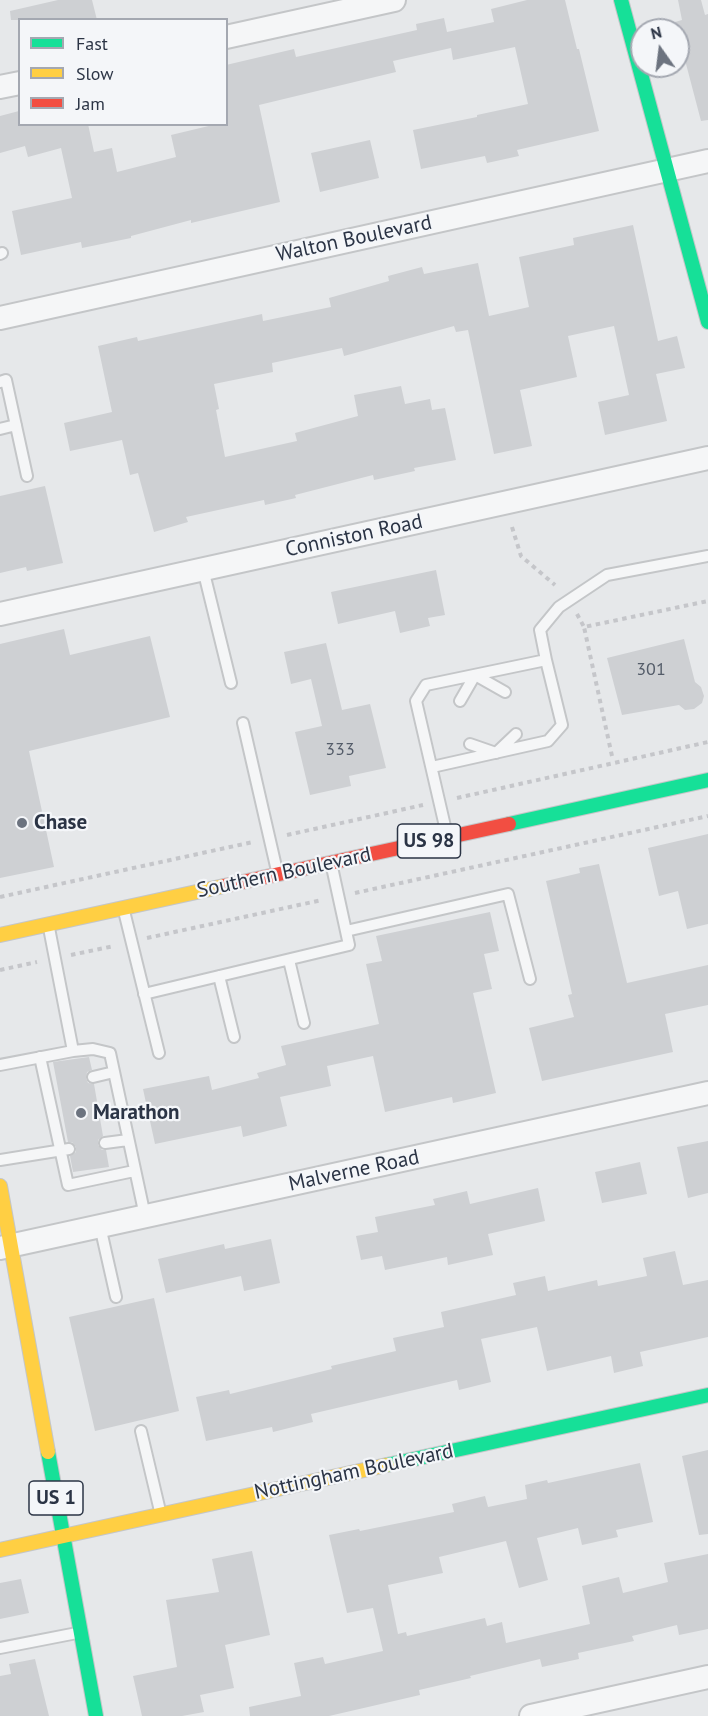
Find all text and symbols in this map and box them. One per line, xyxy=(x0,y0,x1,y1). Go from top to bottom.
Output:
legend xyxy=(18,18,228,126)
north arrow xyxy=(630,18,690,78)
text: N xyxy=(649,22,664,43)
text: Fast xyxy=(76,32,108,55)
text: Slow xyxy=(76,62,114,85)
text: Jam xyxy=(76,92,105,115)
street label: Walton Boulevard xyxy=(274,210,434,268)
street label: Conniston Road xyxy=(283,509,425,563)
house number: 301 xyxy=(636,659,666,681)
house number: 333 xyxy=(325,739,355,761)
place label: Chase xyxy=(34,810,87,836)
marker: Chase xyxy=(15,816,29,830)
road number: US 98 xyxy=(398,824,460,858)
street label: Southern Boulevard xyxy=(195,842,373,904)
place label: Marathon xyxy=(93,1100,179,1126)
marker: Marathon xyxy=(74,1106,88,1120)
street label: Malverne Road xyxy=(286,1145,422,1197)
street label: Nottingham Boulevard xyxy=(252,1439,456,1505)
road number: US 1 xyxy=(29,1481,83,1515)

